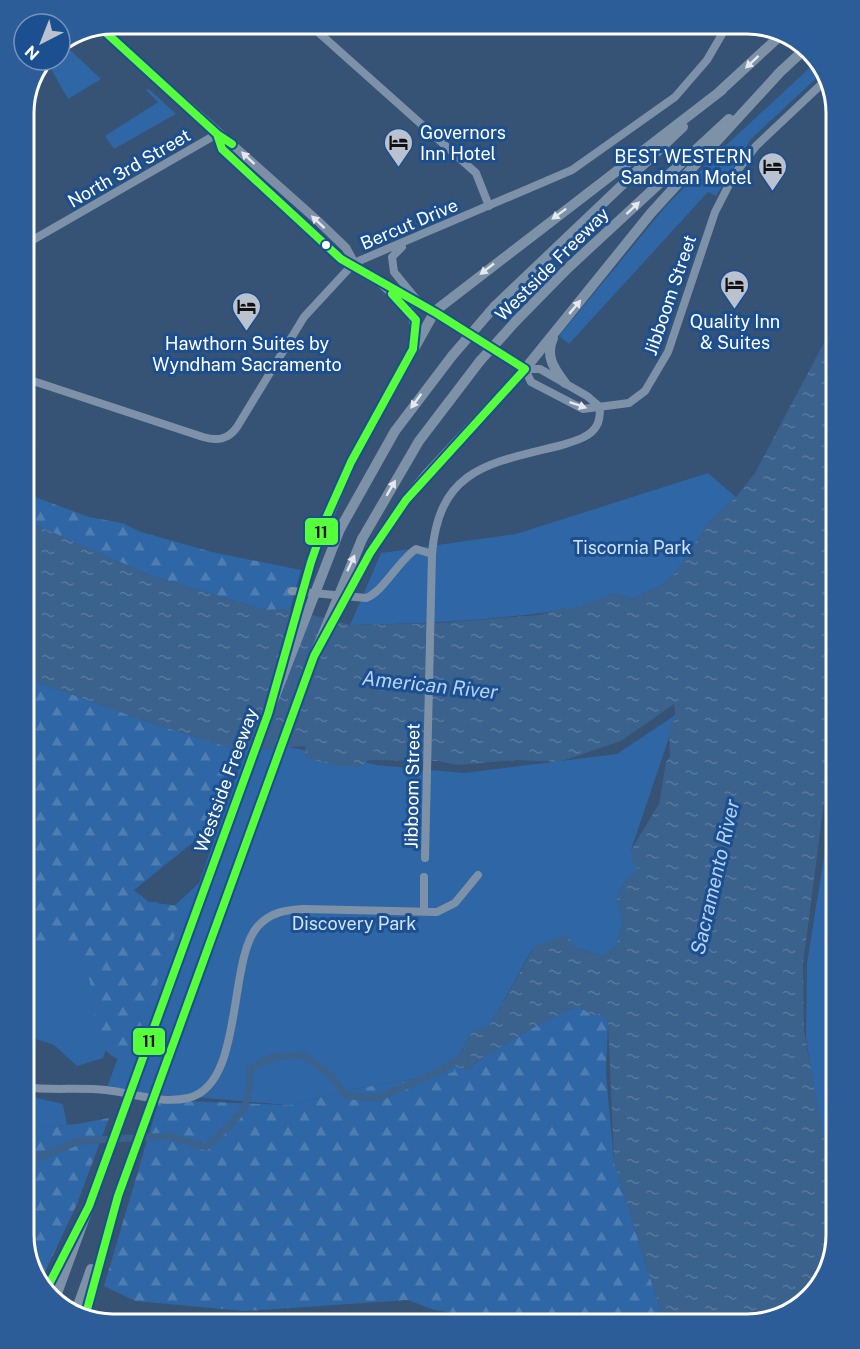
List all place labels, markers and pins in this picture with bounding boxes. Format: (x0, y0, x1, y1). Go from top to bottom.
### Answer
place label: Governors Inn Hotel (420, 122, 506, 164)
hotel icon: Governors Inn Hotel (383, 126, 415, 168)
place label: BEST WESTERN Sandman Motel (614, 146, 752, 188)
hotel icon: BEST WESTERN Sandman Motel (757, 150, 789, 192)
unlabelled marker (320, 239, 332, 251)
hotel icon: Quality Inn & Suites (719, 268, 751, 310)
hotel icon: Hawthorn Suites by Wyndham Sacramento (231, 290, 263, 332)
place label: Quality Inn & Suites (690, 311, 780, 353)
place label: Hawthorn Suites by Wyndham Sacramento (152, 333, 342, 375)

